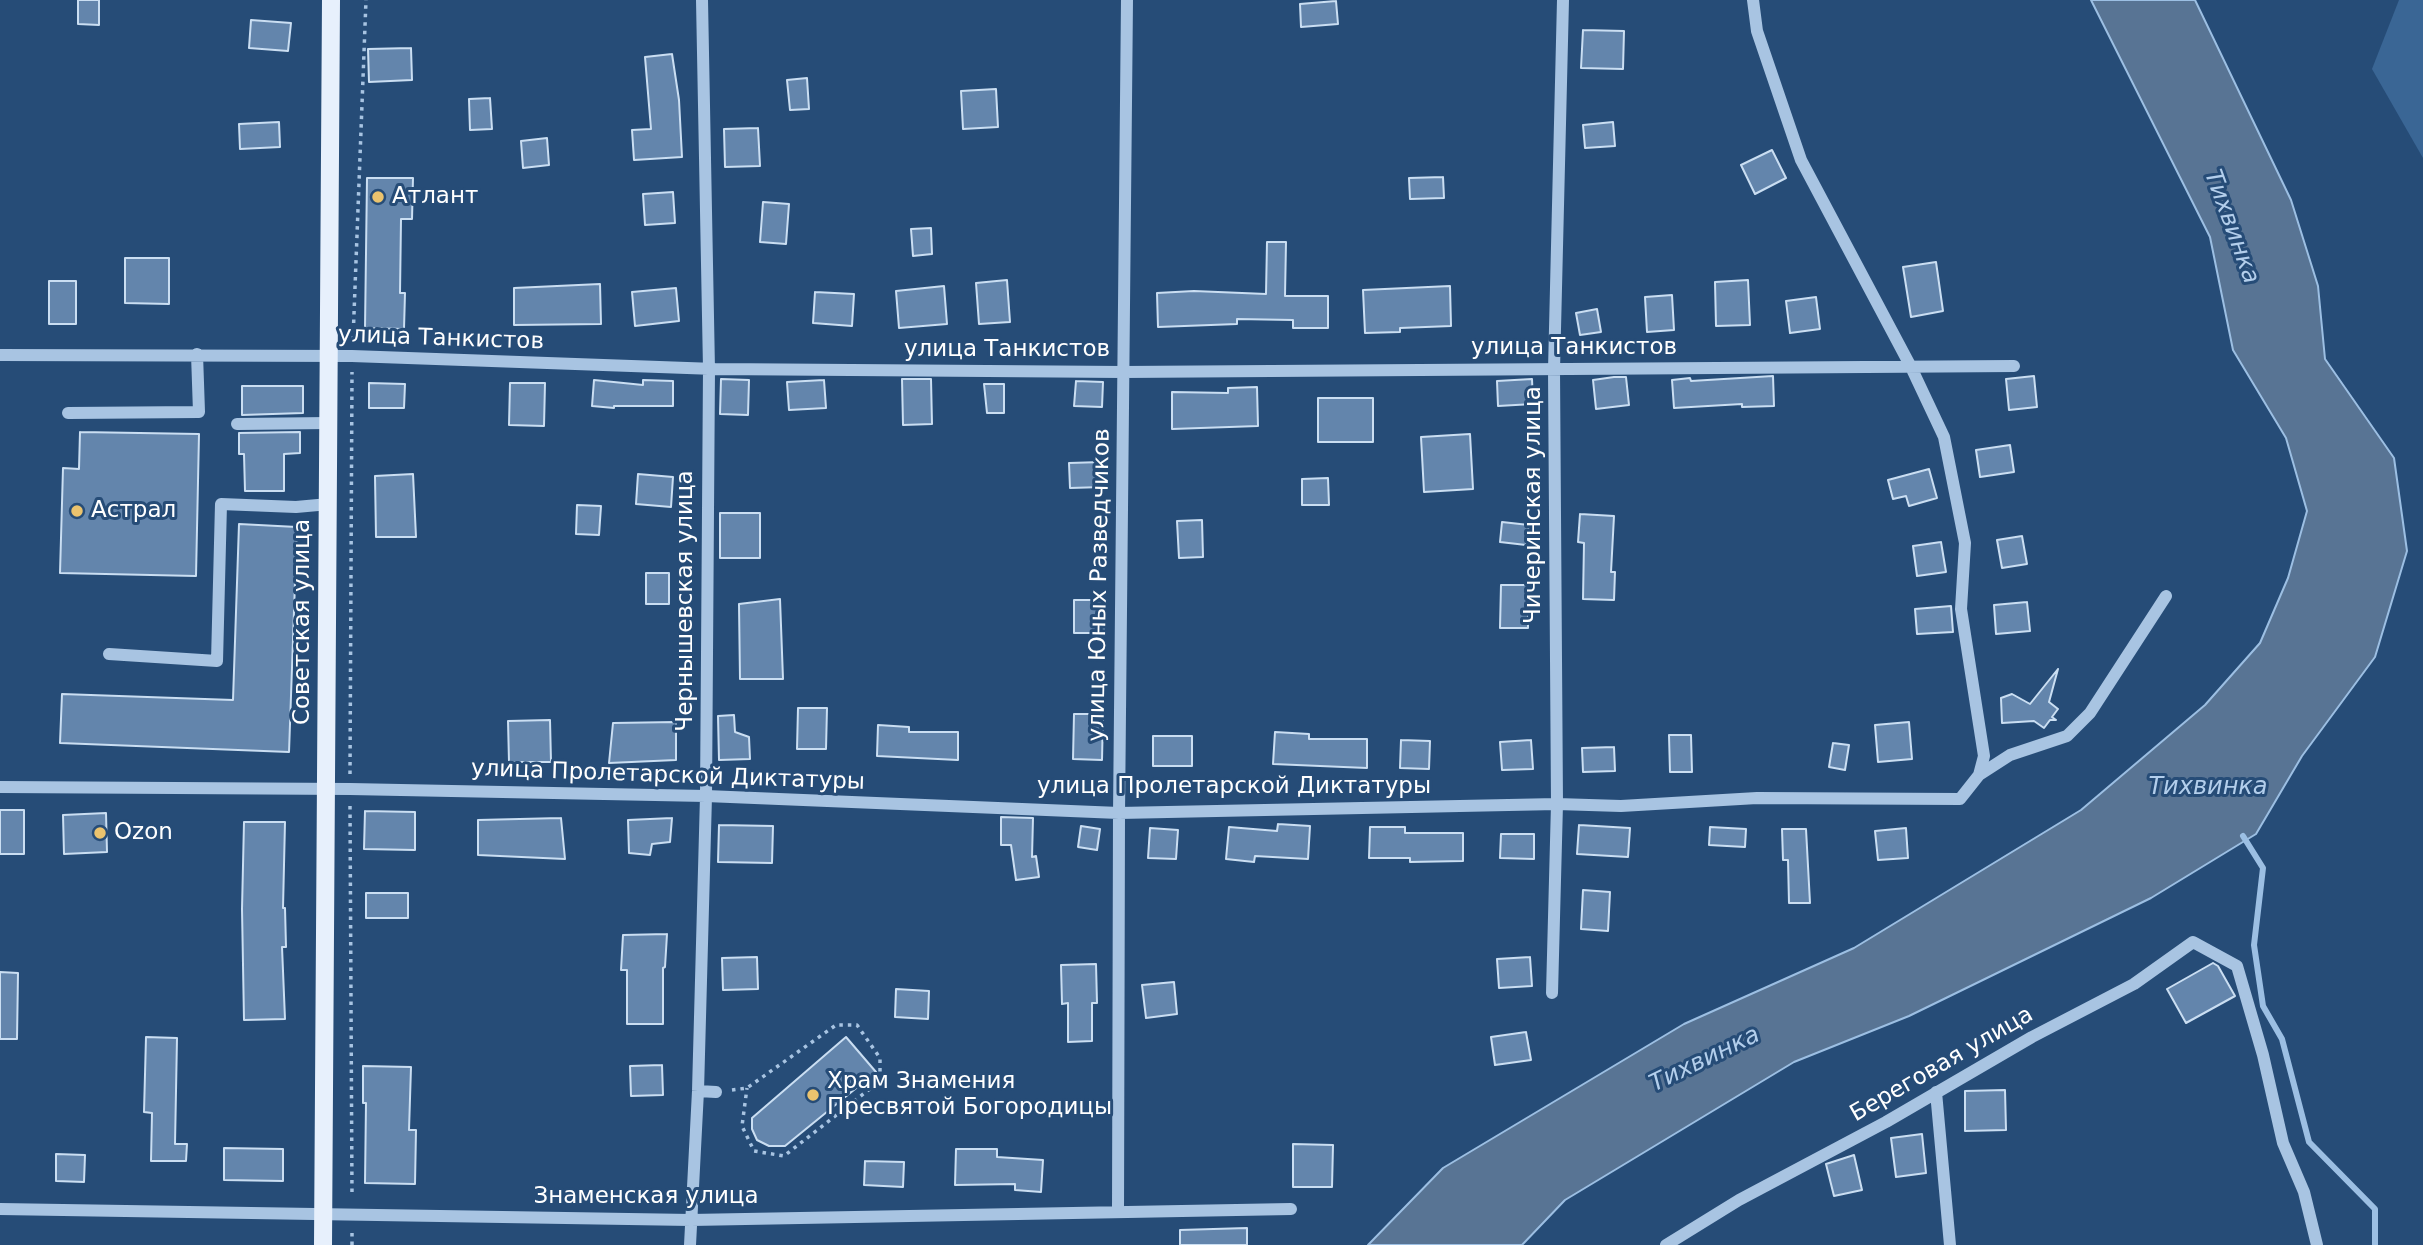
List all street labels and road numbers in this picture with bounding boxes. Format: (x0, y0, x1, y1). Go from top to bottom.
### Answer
street label: улица Танкистов (338, 322, 544, 356)
street label: улица Танкистов (1471, 334, 1677, 362)
street label: улица Танкистов (904, 336, 1110, 364)
street label: Чичеринская улица (1520, 386, 1548, 624)
street label: улица Юных Разведчиков (1083, 428, 1117, 742)
street label: Чернышевская улица (672, 470, 700, 732)
street label: Советская улица (289, 519, 317, 725)
street label: улица Пролетарской Диктатуры (471, 755, 865, 797)
street label: улица Пролетарской Диктатуры (1037, 773, 1431, 801)
street label: Береговая улица (1846, 1001, 2038, 1129)
street label: Знаменская улица (533, 1183, 759, 1211)

